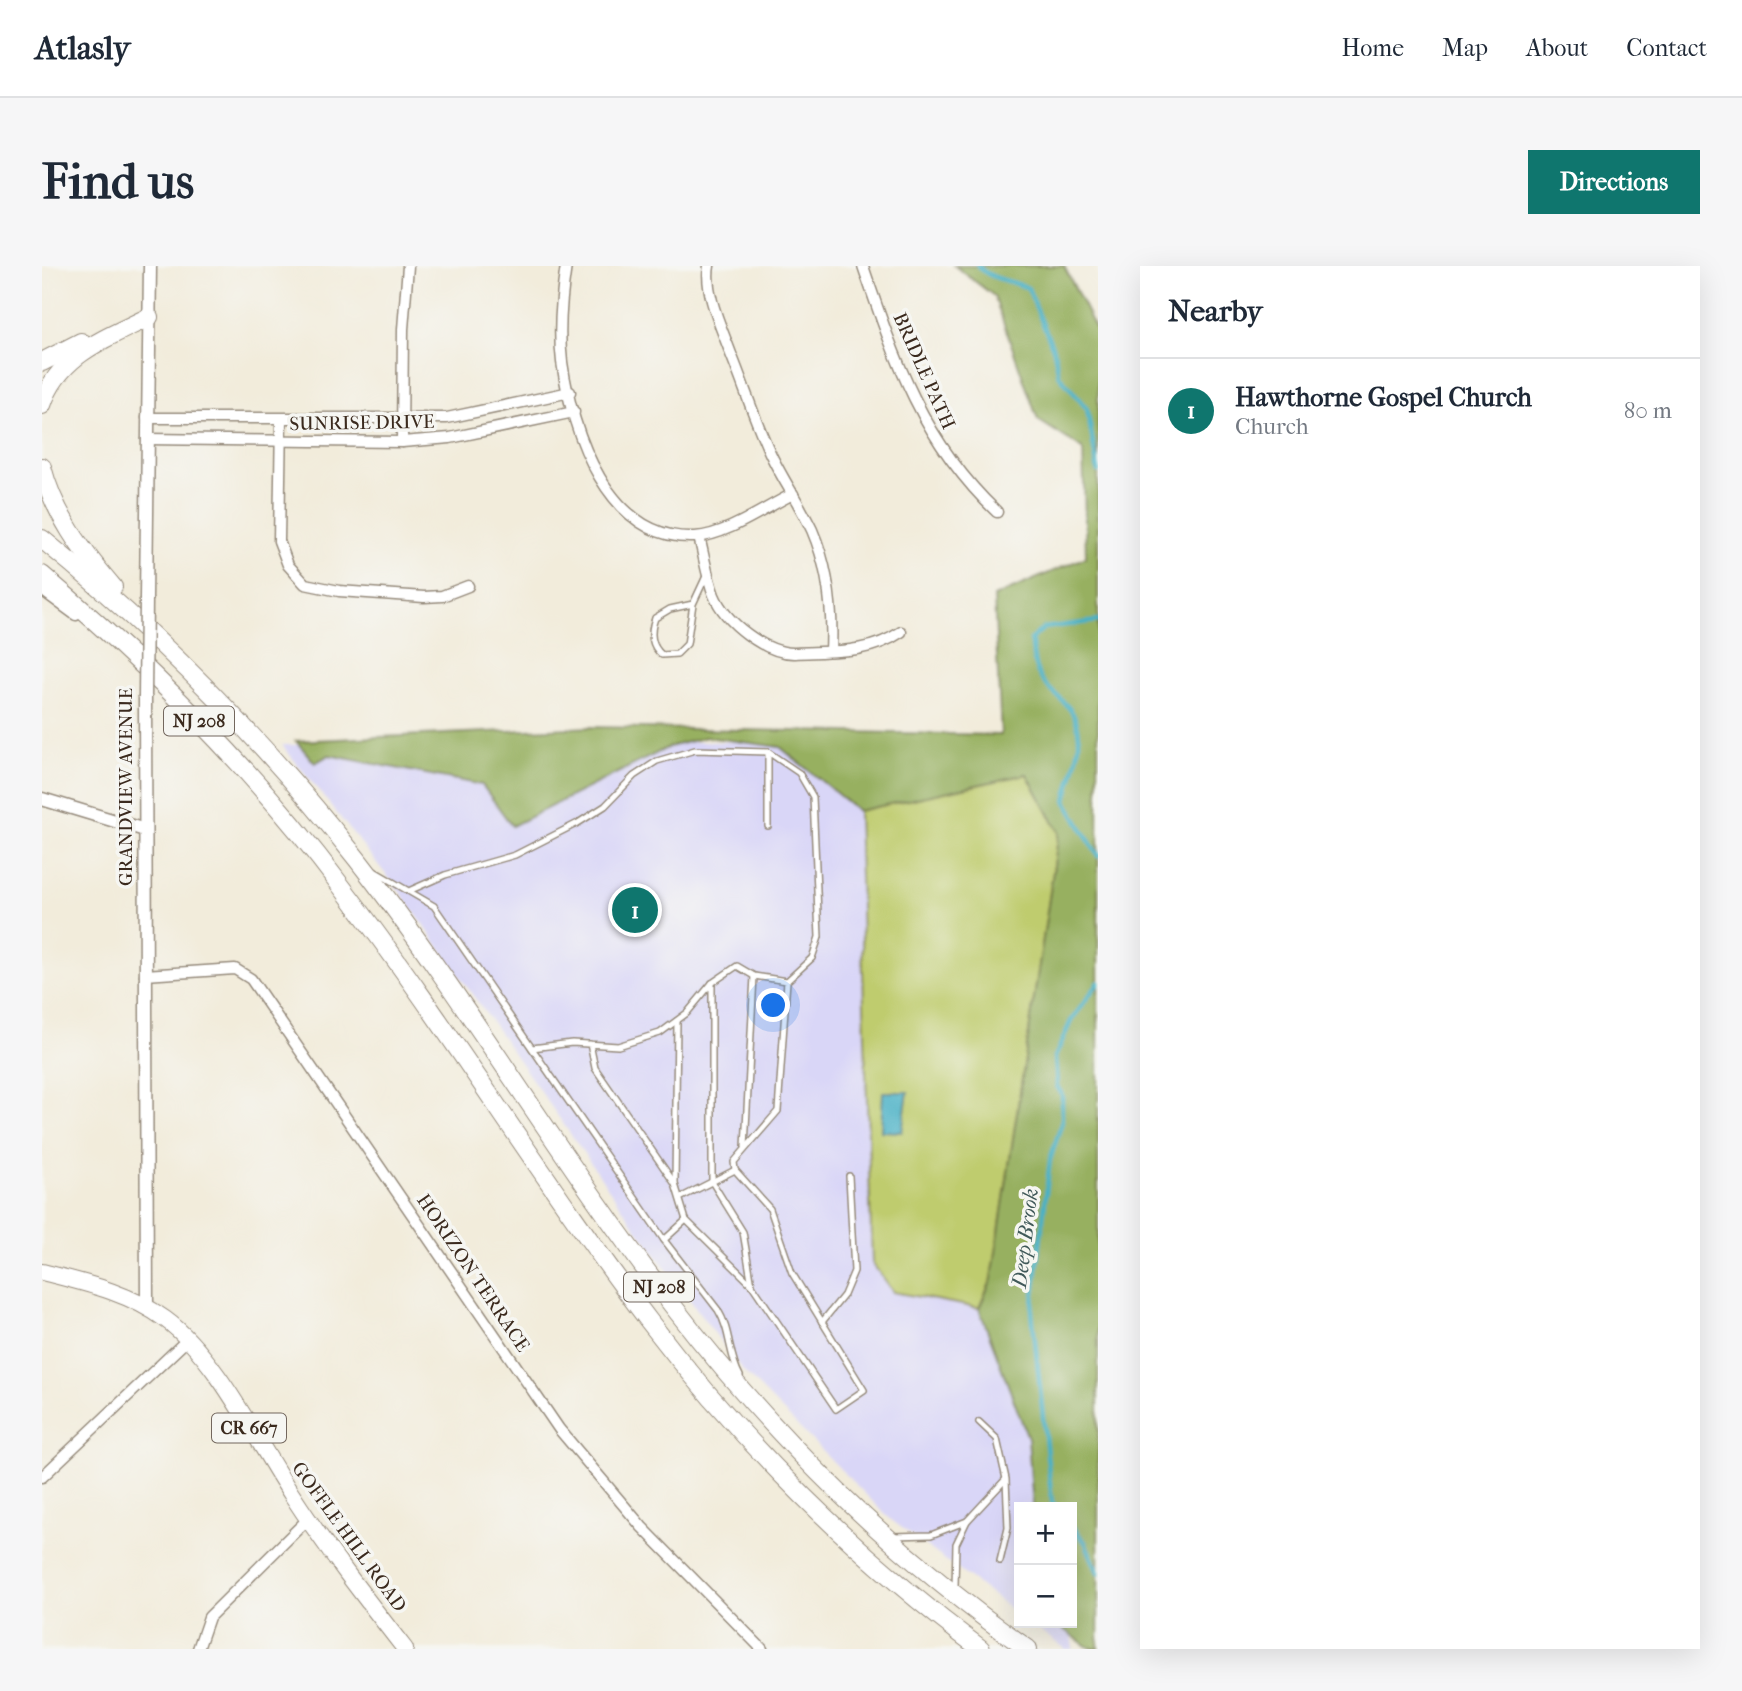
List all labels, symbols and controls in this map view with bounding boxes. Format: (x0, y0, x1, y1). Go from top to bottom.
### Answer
text: Atlasly (35, 29, 130, 68)
text: Home (1342, 34, 1404, 62)
text: Map (1442, 34, 1488, 62)
text: About (1526, 34, 1588, 62)
text: Contact (1626, 34, 1707, 62)
button: Directions (1528, 150, 1700, 214)
text: Find us (42, 153, 194, 211)
text: Nearby (1168, 294, 1263, 329)
street label: BRIDLE PATH (888, 309, 960, 433)
text: Hawthorne Gospel Church (1235, 382, 1532, 413)
text: 1 (1187, 397, 1195, 424)
text: 80 m (1624, 397, 1672, 424)
street label: SUNRISE DRIVE (289, 411, 435, 435)
text: Church (1235, 413, 1309, 440)
street label: GRANDVIEW AVENUE (115, 688, 137, 886)
road number: NJ 208 (164, 706, 234, 736)
pin: 1 (612, 884, 658, 936)
your location (756, 988, 790, 1022)
water label: Deep Brook (1007, 1187, 1043, 1291)
street label: HORIZON TERRACE (412, 1190, 534, 1356)
road number: NJ 208 (624, 1272, 694, 1302)
road number: CR 667 (212, 1414, 286, 1442)
street label: GOFFLE HILL ROAD (287, 1458, 411, 1616)
map controls (1014, 1502, 1077, 1628)
button: + (1014, 1502, 1077, 1565)
button: − (1014, 1565, 1077, 1628)

